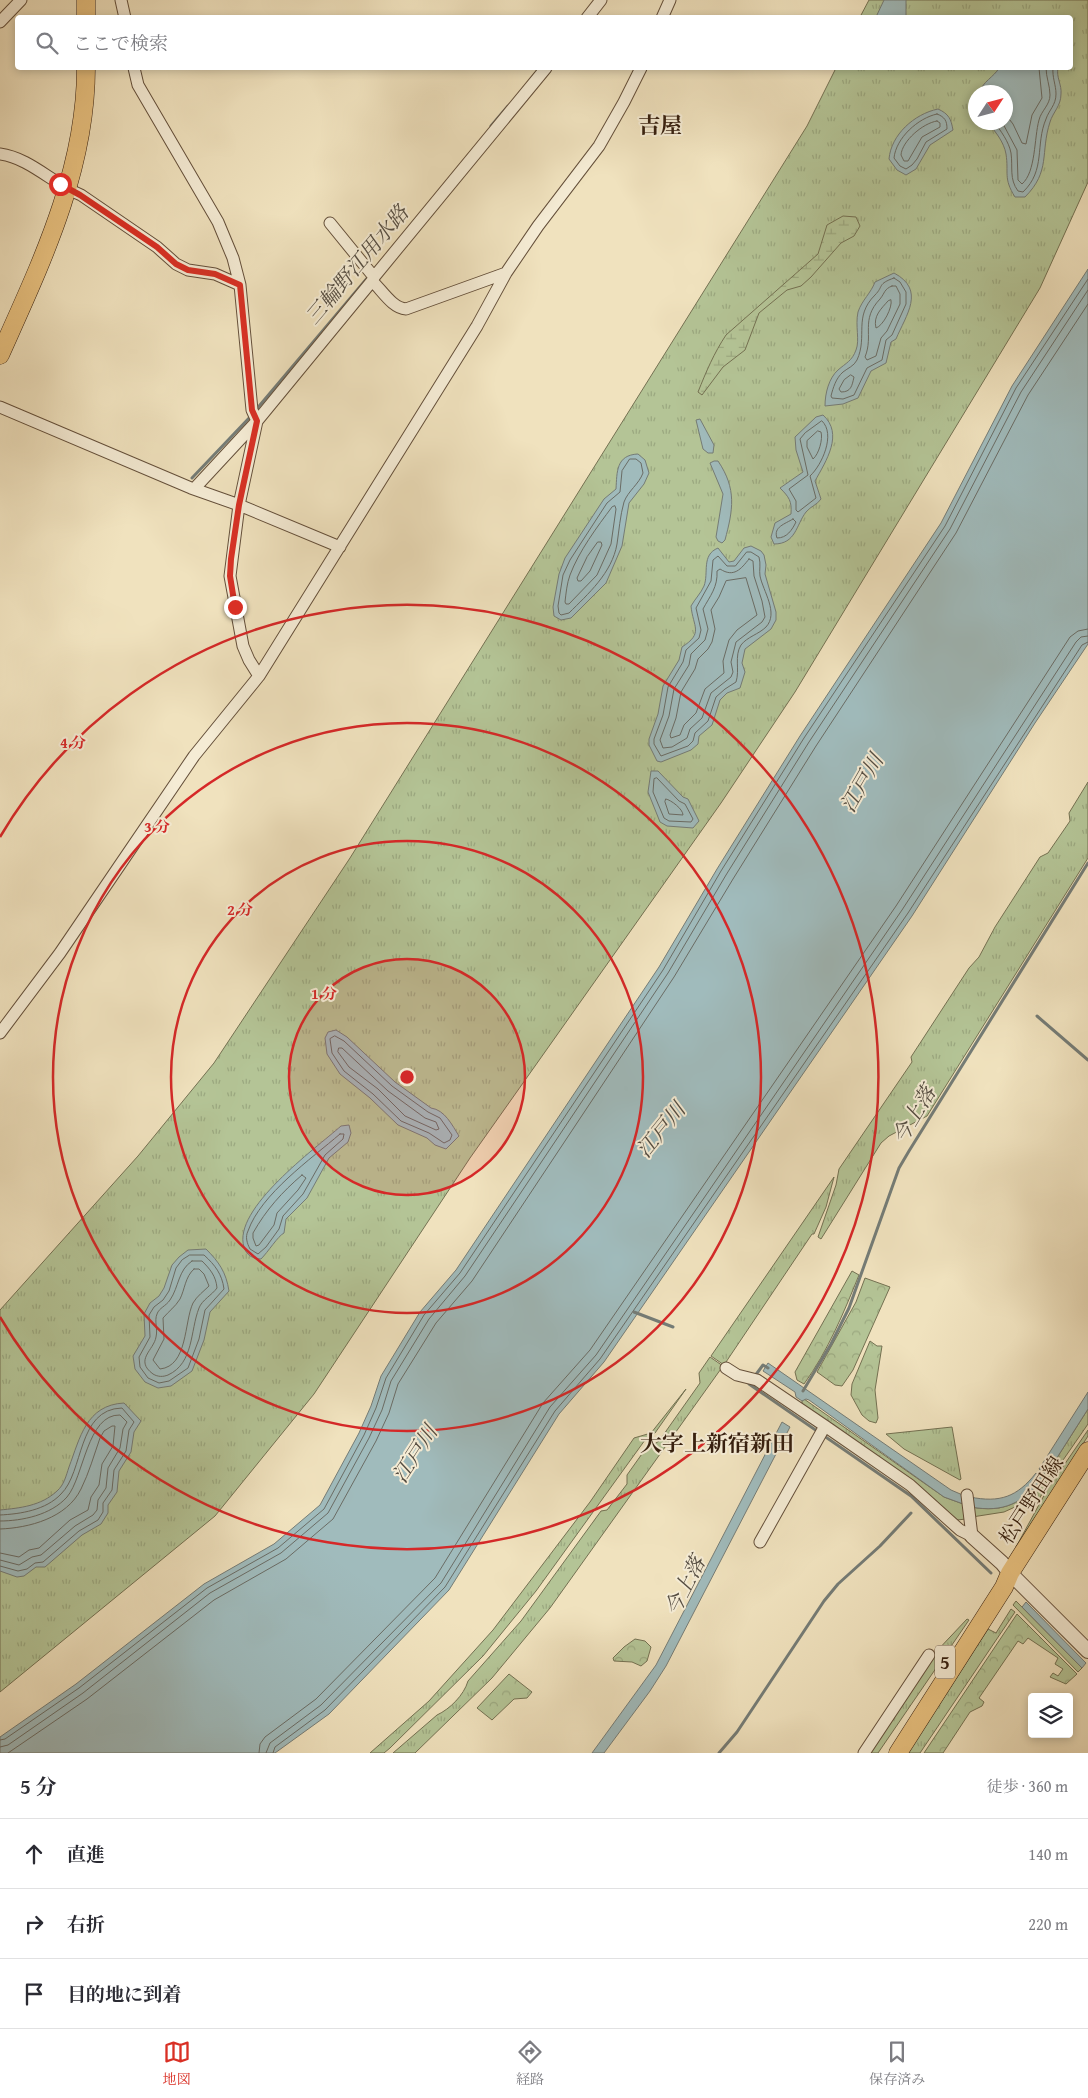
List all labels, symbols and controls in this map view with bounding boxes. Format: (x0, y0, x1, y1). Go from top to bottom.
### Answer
search box (15, 15, 1073, 70)
icon: search (33, 29, 61, 57)
text: ここで検索 (73, 29, 168, 57)
north arrow (968, 85, 1013, 130)
district label: 吉屋 (638, 109, 682, 141)
route start (49, 173, 72, 196)
water label: 三輪野江用水路 (297, 197, 417, 331)
route end (224, 596, 247, 619)
text: 4 分 (60, 732, 86, 753)
water label: 江戸川 (832, 746, 892, 818)
text: 3 分 (144, 816, 170, 837)
text: 2 分 (227, 899, 253, 920)
text: 1 分 (311, 983, 337, 1004)
centre of rings (398, 1068, 416, 1086)
water label: 今上落 (884, 1077, 945, 1150)
water label: 江戸川 (629, 1094, 694, 1164)
water label: 江戸川 (384, 1417, 446, 1489)
district label: 大字上新宿新田 (640, 1427, 794, 1459)
street label: 松戸野田線 (991, 1450, 1070, 1550)
water label: 今上落 (656, 1548, 714, 1621)
road number: 5 (935, 1645, 955, 1678)
map controls (1028, 1693, 1073, 1738)
button: layers (1028, 1693, 1073, 1738)
text: 5 分 (20, 1771, 57, 1802)
text: 徒歩 · 360 m (987, 1774, 1068, 1798)
icon: ahead (20, 1840, 48, 1868)
text: 直進 (67, 1840, 105, 1868)
text: 140 m (1028, 1842, 1068, 1866)
icon: right (20, 1910, 48, 1938)
text: 右折 (67, 1910, 105, 1938)
text: 220 m (1028, 1912, 1068, 1936)
icon: arrive (20, 1980, 48, 2008)
text: 目的地に到着 (67, 1980, 181, 2008)
tab: 地図 (163, 2038, 191, 2089)
tab: 経路 (516, 2038, 544, 2089)
tab: 保存済み (869, 2038, 925, 2089)

